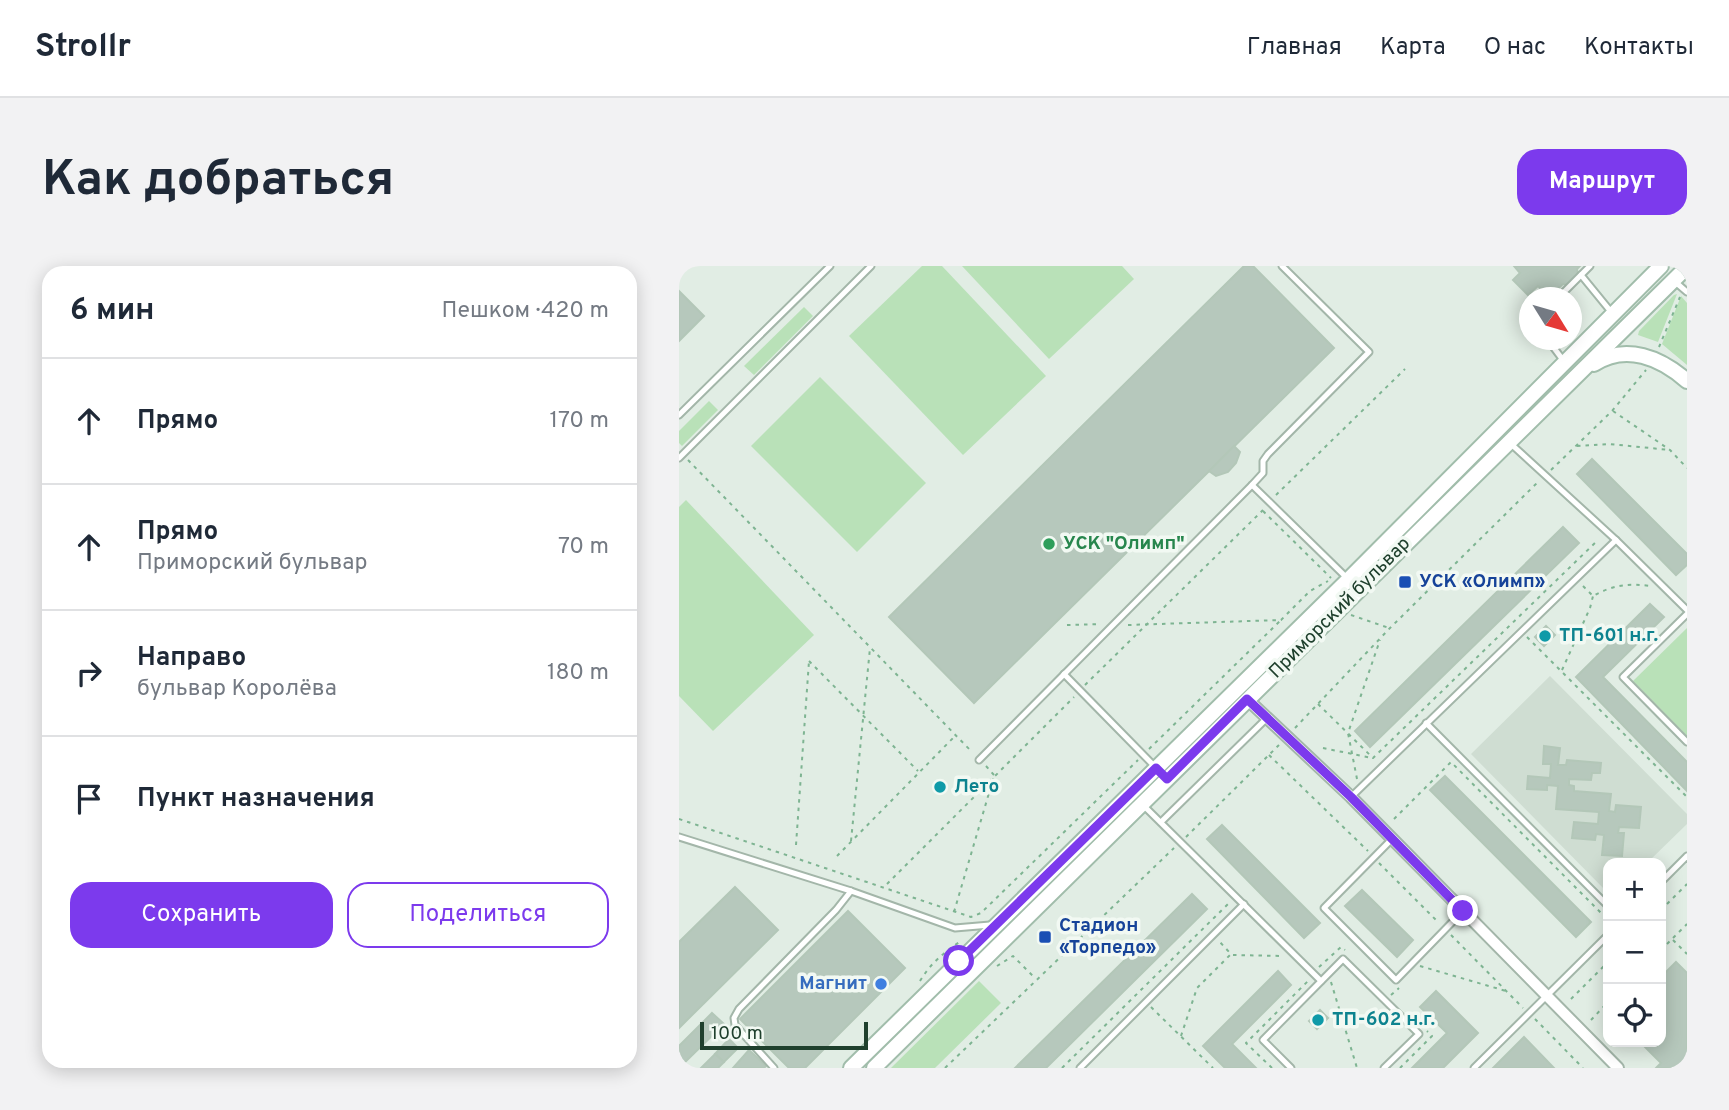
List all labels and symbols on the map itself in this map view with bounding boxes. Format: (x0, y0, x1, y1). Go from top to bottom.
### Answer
north arrow (1519, 287, 1582, 350)
place label: УСК "Олимп" (1063, 532, 1185, 556)
street label: Приморский бульвар (1264, 532, 1416, 684)
marker: УСК "Олимп" (1041, 536, 1057, 552)
place label: УСК «Олимп» (1419, 570, 1546, 594)
marker: УСК «Олимп» (1397, 574, 1413, 590)
place label: ТП-601 н.г. (1559, 624, 1658, 648)
marker: ТП-601 н.г. (1537, 628, 1553, 644)
place label: Лето (954, 775, 999, 799)
marker: Лето (932, 779, 948, 795)
route end (1447, 895, 1478, 926)
place label: Стадион «Торпедо» (1059, 914, 1157, 960)
marker: Стадион «Торпедо» (1037, 929, 1053, 945)
route start (943, 945, 974, 976)
place label: Магнит (799, 972, 867, 996)
marker: Магнит (873, 976, 889, 992)
place label: ТП-602 н.г. (1332, 1008, 1435, 1032)
marker: ТП-602 н.г. (1310, 1012, 1326, 1028)
scale bar (700, 1019, 868, 1051)

